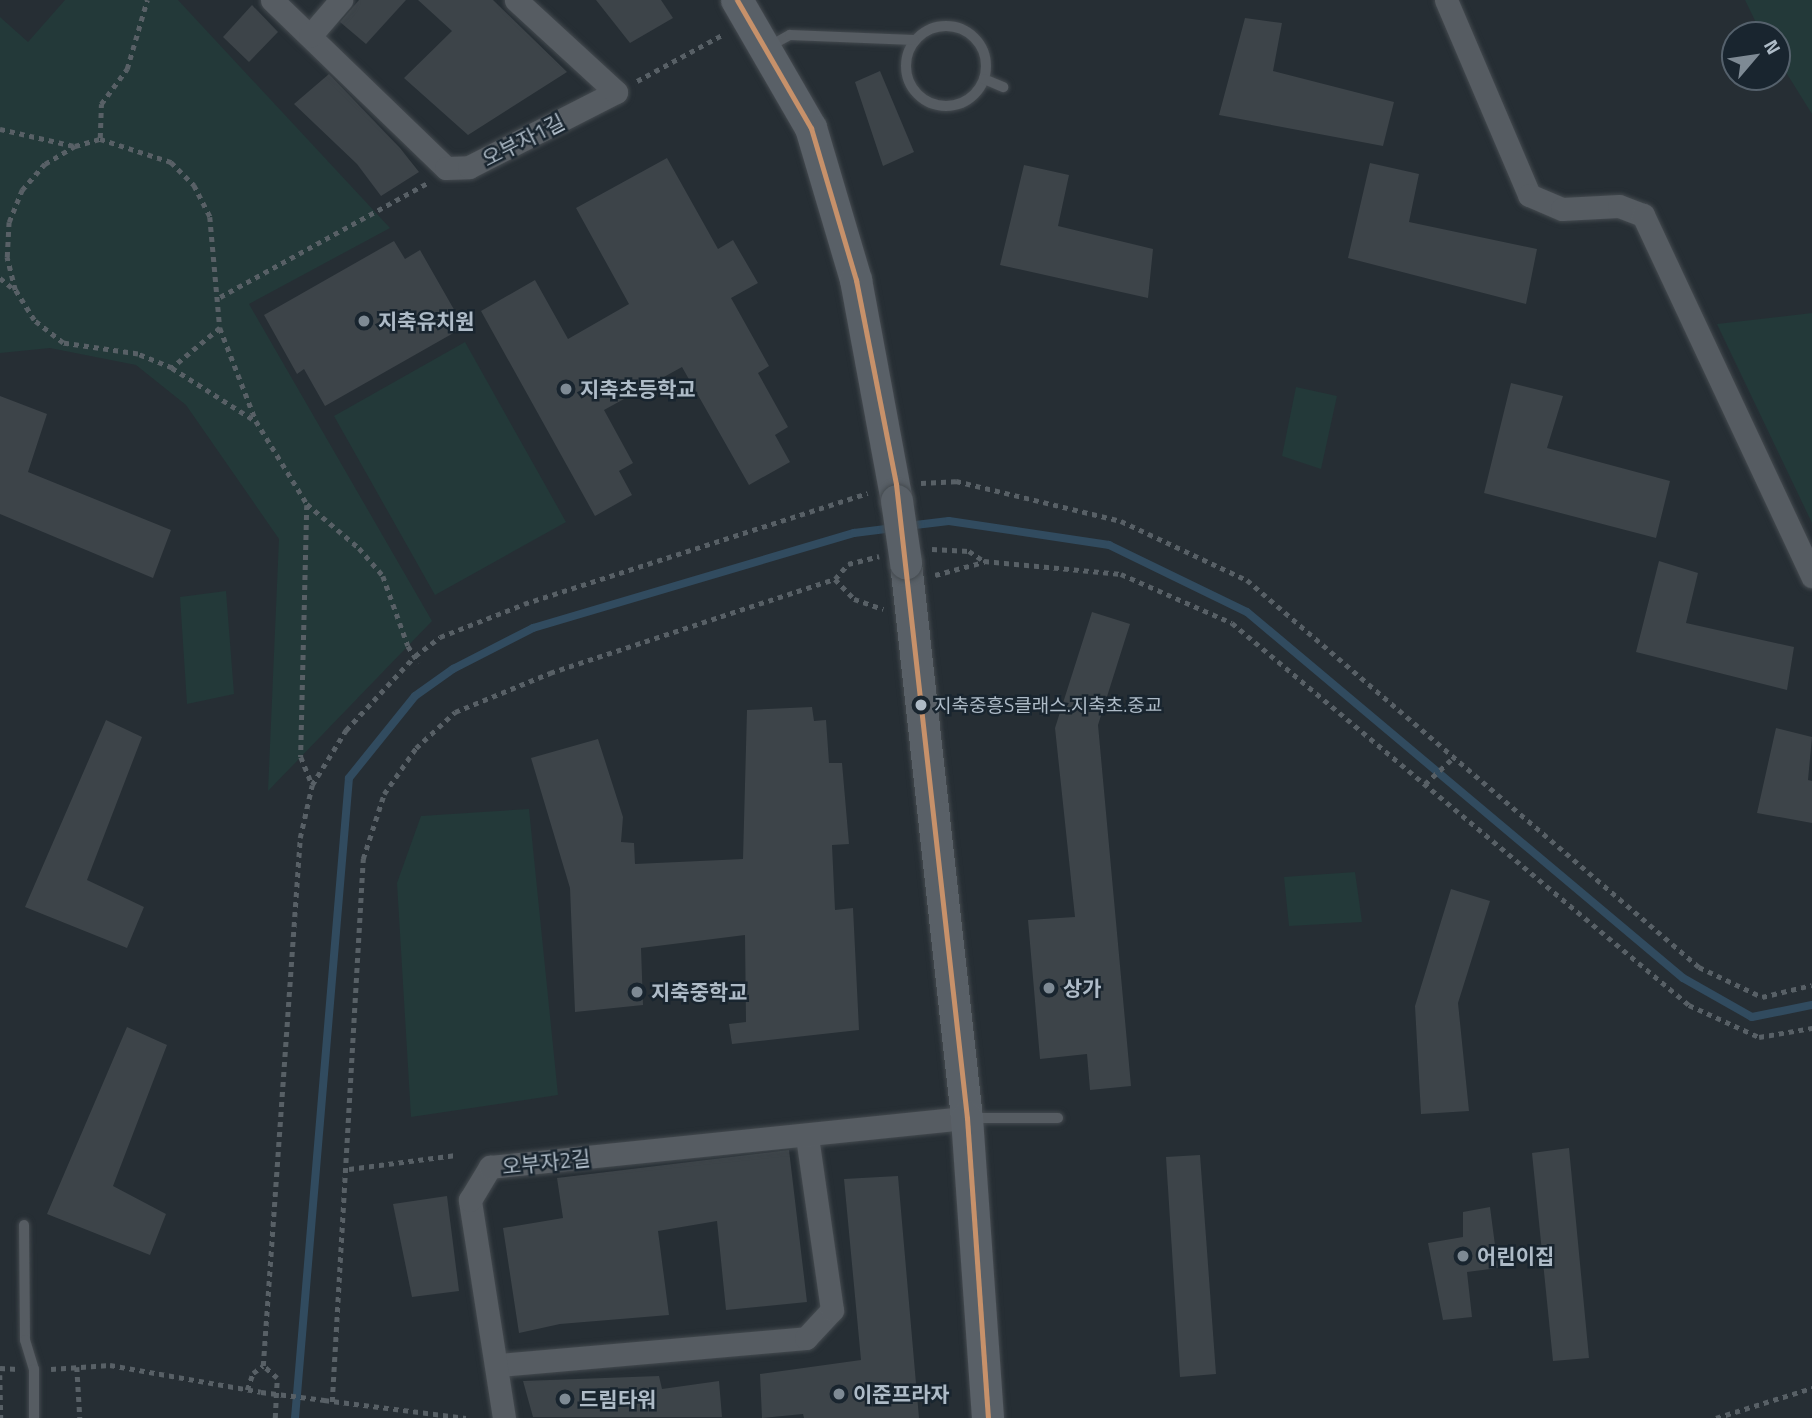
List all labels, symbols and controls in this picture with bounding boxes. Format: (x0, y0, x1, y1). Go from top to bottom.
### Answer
north arrow (1721, 21, 1791, 91)
text: N (1757, 34, 1789, 59)
street label: 오부자1길 (478, 109, 568, 171)
place label: 지축유치원 (378, 308, 475, 334)
marker: 지축유치원 (356, 313, 372, 329)
place label: 지축초등학교 (580, 376, 696, 402)
marker: 지축초등학교 (558, 381, 574, 397)
place label: 지축중흥S클래스.지축초.중교 (934, 694, 1162, 716)
marker: 지축중흥S클래스.지축초.중교 (914, 698, 928, 712)
place label: 상가 (1063, 975, 1102, 1001)
place label: 지축중학교 (651, 979, 748, 1005)
marker: 상가 (1041, 980, 1057, 996)
marker: 지축중학교 (629, 984, 645, 1000)
street label: 오부자2길 (500, 1145, 592, 1179)
place label: 어린이집 (1477, 1243, 1554, 1269)
marker: 어린이집 (1455, 1248, 1471, 1264)
place label: 이준프라자 (853, 1381, 950, 1407)
place label: 드림타워 (579, 1386, 656, 1412)
marker: 이준프라자 (831, 1386, 847, 1402)
marker: 드림타워 (557, 1391, 573, 1407)

